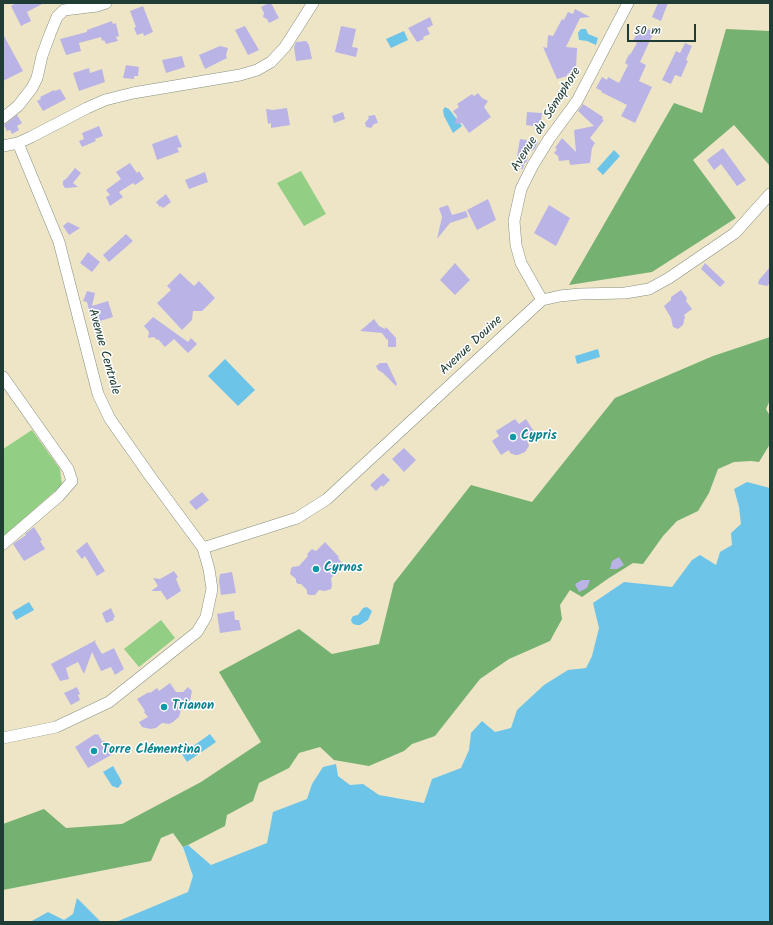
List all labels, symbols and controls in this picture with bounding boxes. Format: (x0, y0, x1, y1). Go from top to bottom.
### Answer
scale bar (629, 16, 698, 42)
text: 50 m (634, 21, 661, 40)
street label: Avenue du Sémaphore (509, 65, 585, 175)
street label: Avenue Centrale (83, 307, 123, 397)
street label: Avenue Douine (437, 313, 507, 379)
place label: Cypris (521, 429, 557, 445)
marker: Cypris (508, 432, 518, 442)
place label: Cyrnos (324, 561, 363, 577)
marker: Cyrnos (311, 564, 321, 574)
place label: Trianon (172, 699, 214, 715)
marker: Trianon (159, 702, 169, 712)
place label: Torre Clémentina (102, 743, 200, 759)
marker: Torre Clémentina (89, 746, 99, 756)

